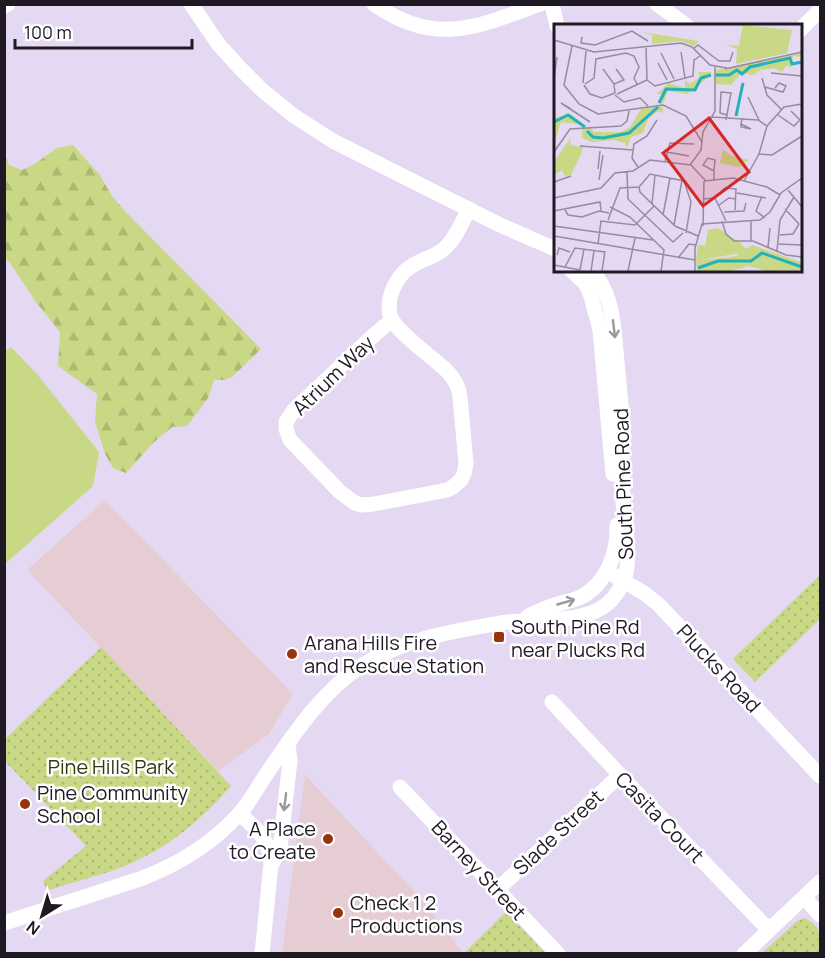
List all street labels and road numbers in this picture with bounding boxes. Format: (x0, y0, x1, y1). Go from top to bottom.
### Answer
street label: Atrium Way (286, 329, 380, 421)
street label: South Pine Road (607, 408, 639, 560)
street label: Plucks Road (671, 618, 767, 718)
street label: Casita Court (610, 766, 710, 868)
street label: Slade Street (507, 783, 609, 881)
street label: Barney Street (426, 814, 532, 926)

